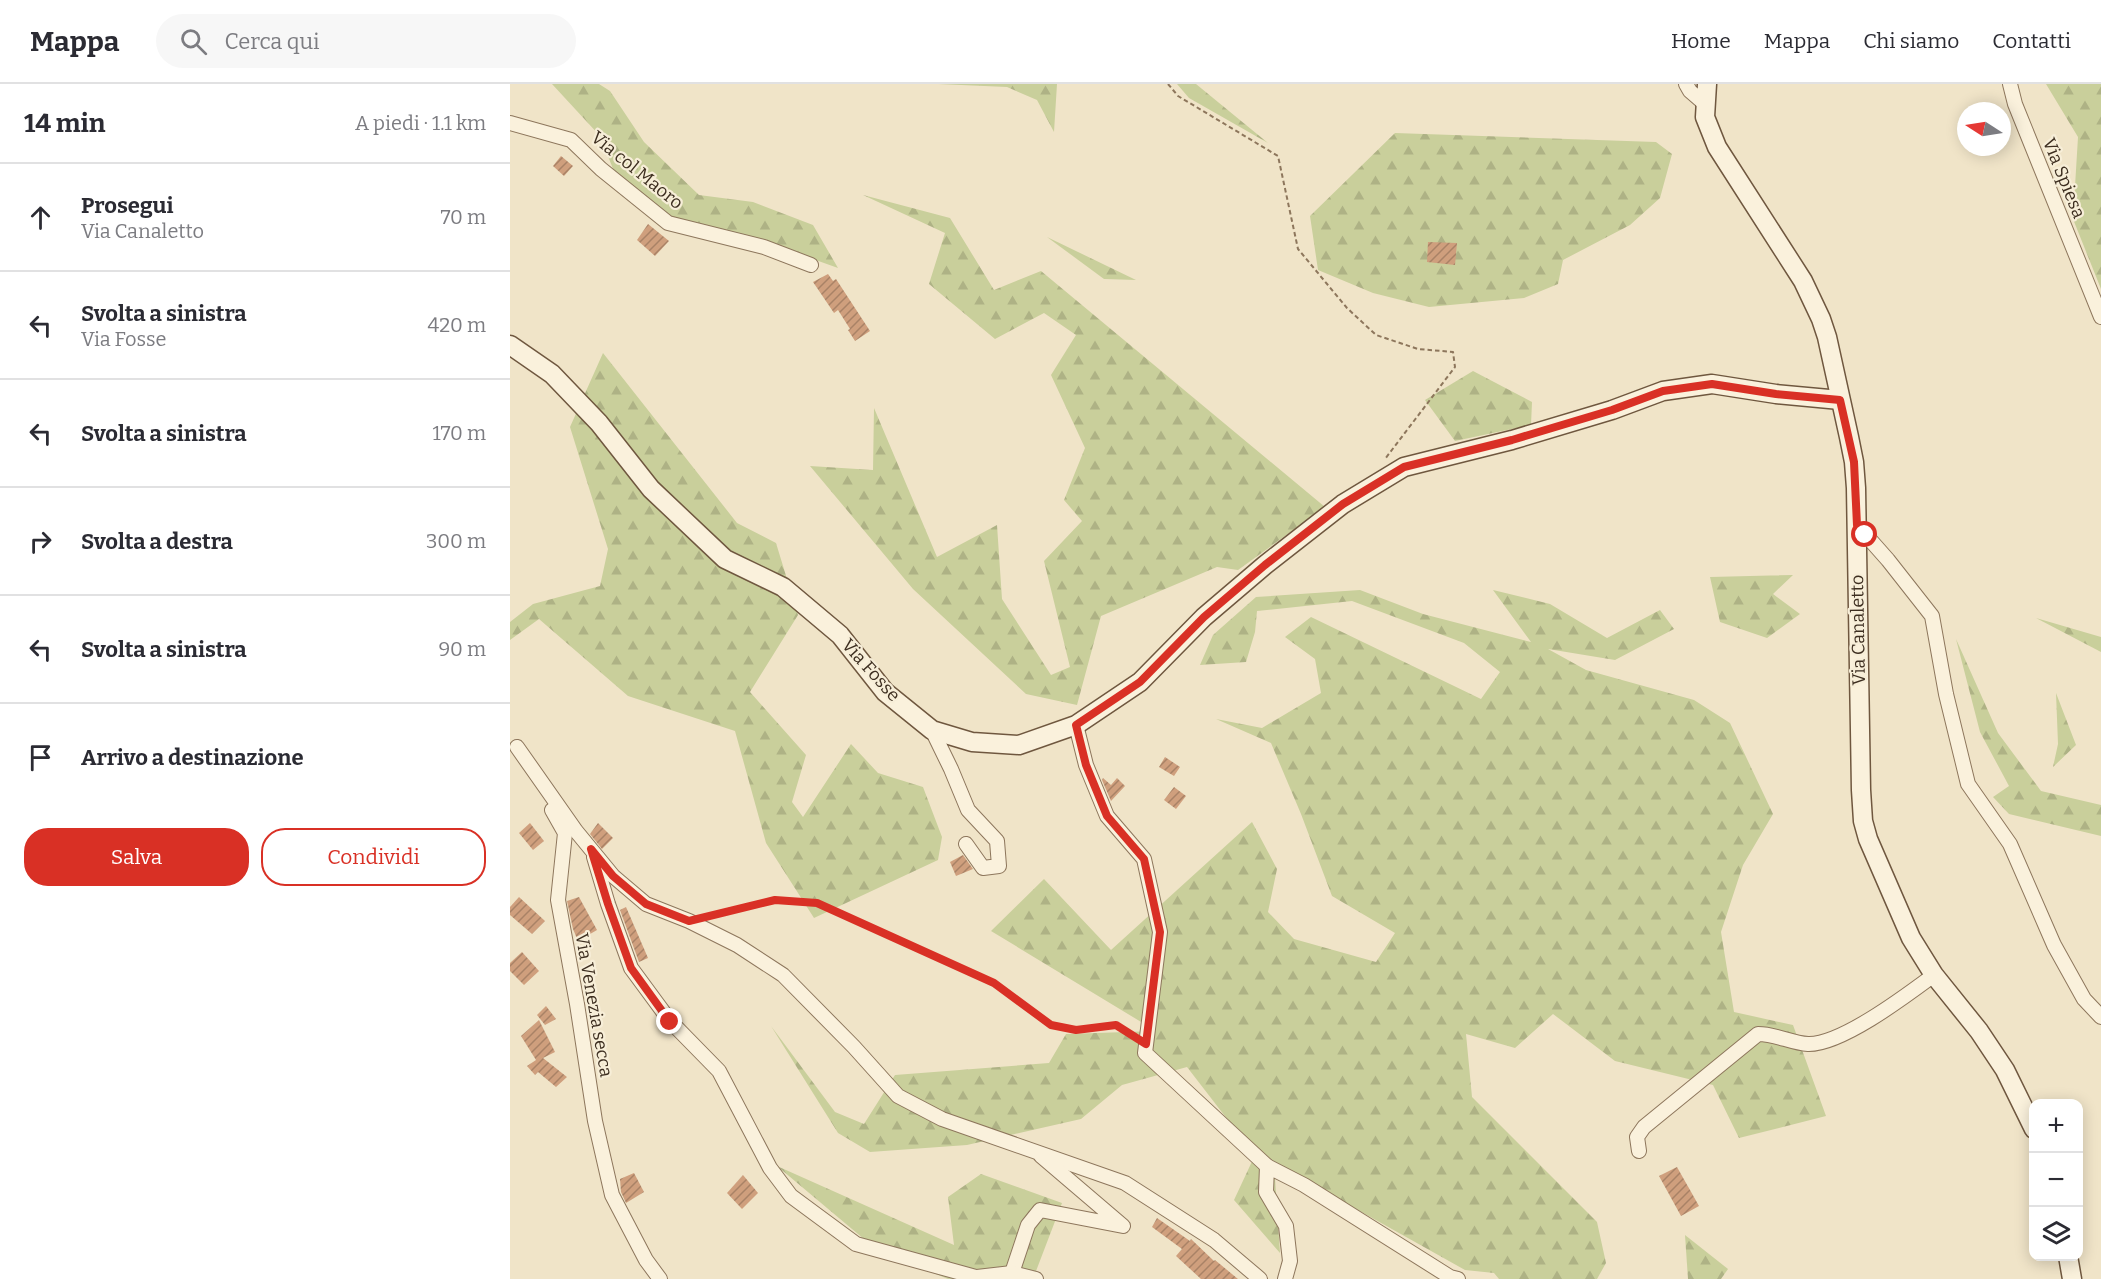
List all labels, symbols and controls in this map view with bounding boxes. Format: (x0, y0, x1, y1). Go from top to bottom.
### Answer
search box (156, 14, 576, 68)
text: Mappa (30, 25, 120, 58)
icon: search (177, 25, 210, 58)
text: Cerca qui (225, 28, 320, 55)
text: Home (1671, 28, 1731, 54)
text: Mappa (1764, 28, 1830, 54)
text: Chi siamo (1863, 28, 1959, 54)
text: Contatti (1992, 28, 2071, 54)
north arrow (1957, 102, 2011, 156)
text: 14 min (24, 108, 106, 139)
text: A piedi · 1.1 km (355, 111, 486, 135)
street label: Via col Maoro (587, 126, 687, 214)
street label: Via Spiesa (2038, 135, 2090, 222)
text: Prosegui (81, 192, 173, 219)
icon: ahead (24, 201, 57, 234)
text: 70 m (440, 205, 486, 229)
text: Via Canaletto (81, 219, 204, 243)
text: Svolta a sinistra (81, 300, 247, 327)
icon: left (24, 309, 57, 342)
text: 420 m (428, 313, 486, 337)
text: Via Fosse (81, 327, 166, 351)
icon: left (24, 417, 57, 450)
text: Svolta a sinistra (81, 420, 247, 447)
text: 170 m (433, 421, 486, 445)
route start (1851, 521, 1877, 547)
icon: right (24, 525, 57, 558)
text: Svolta a destra (81, 528, 233, 555)
text: 300 m (426, 529, 486, 553)
street label: Via Canaletto (1846, 574, 1870, 686)
icon: left (24, 633, 57, 666)
street label: Via Fosse (837, 634, 905, 706)
text: Svolta a sinistra (81, 636, 247, 663)
text: 90 m (438, 637, 486, 661)
icon: arrive (24, 741, 57, 774)
text: Arrivo a destinazione (81, 744, 304, 771)
button: Salva (24, 828, 249, 886)
button: Condividi (261, 828, 486, 886)
street label: Via Venezia secca (571, 931, 618, 1079)
route end (656, 1008, 682, 1034)
map controls (2029, 1099, 2083, 1261)
button: + (2029, 1099, 2083, 1153)
button: − (2029, 1153, 2083, 1207)
button: layers (2029, 1207, 2083, 1261)

